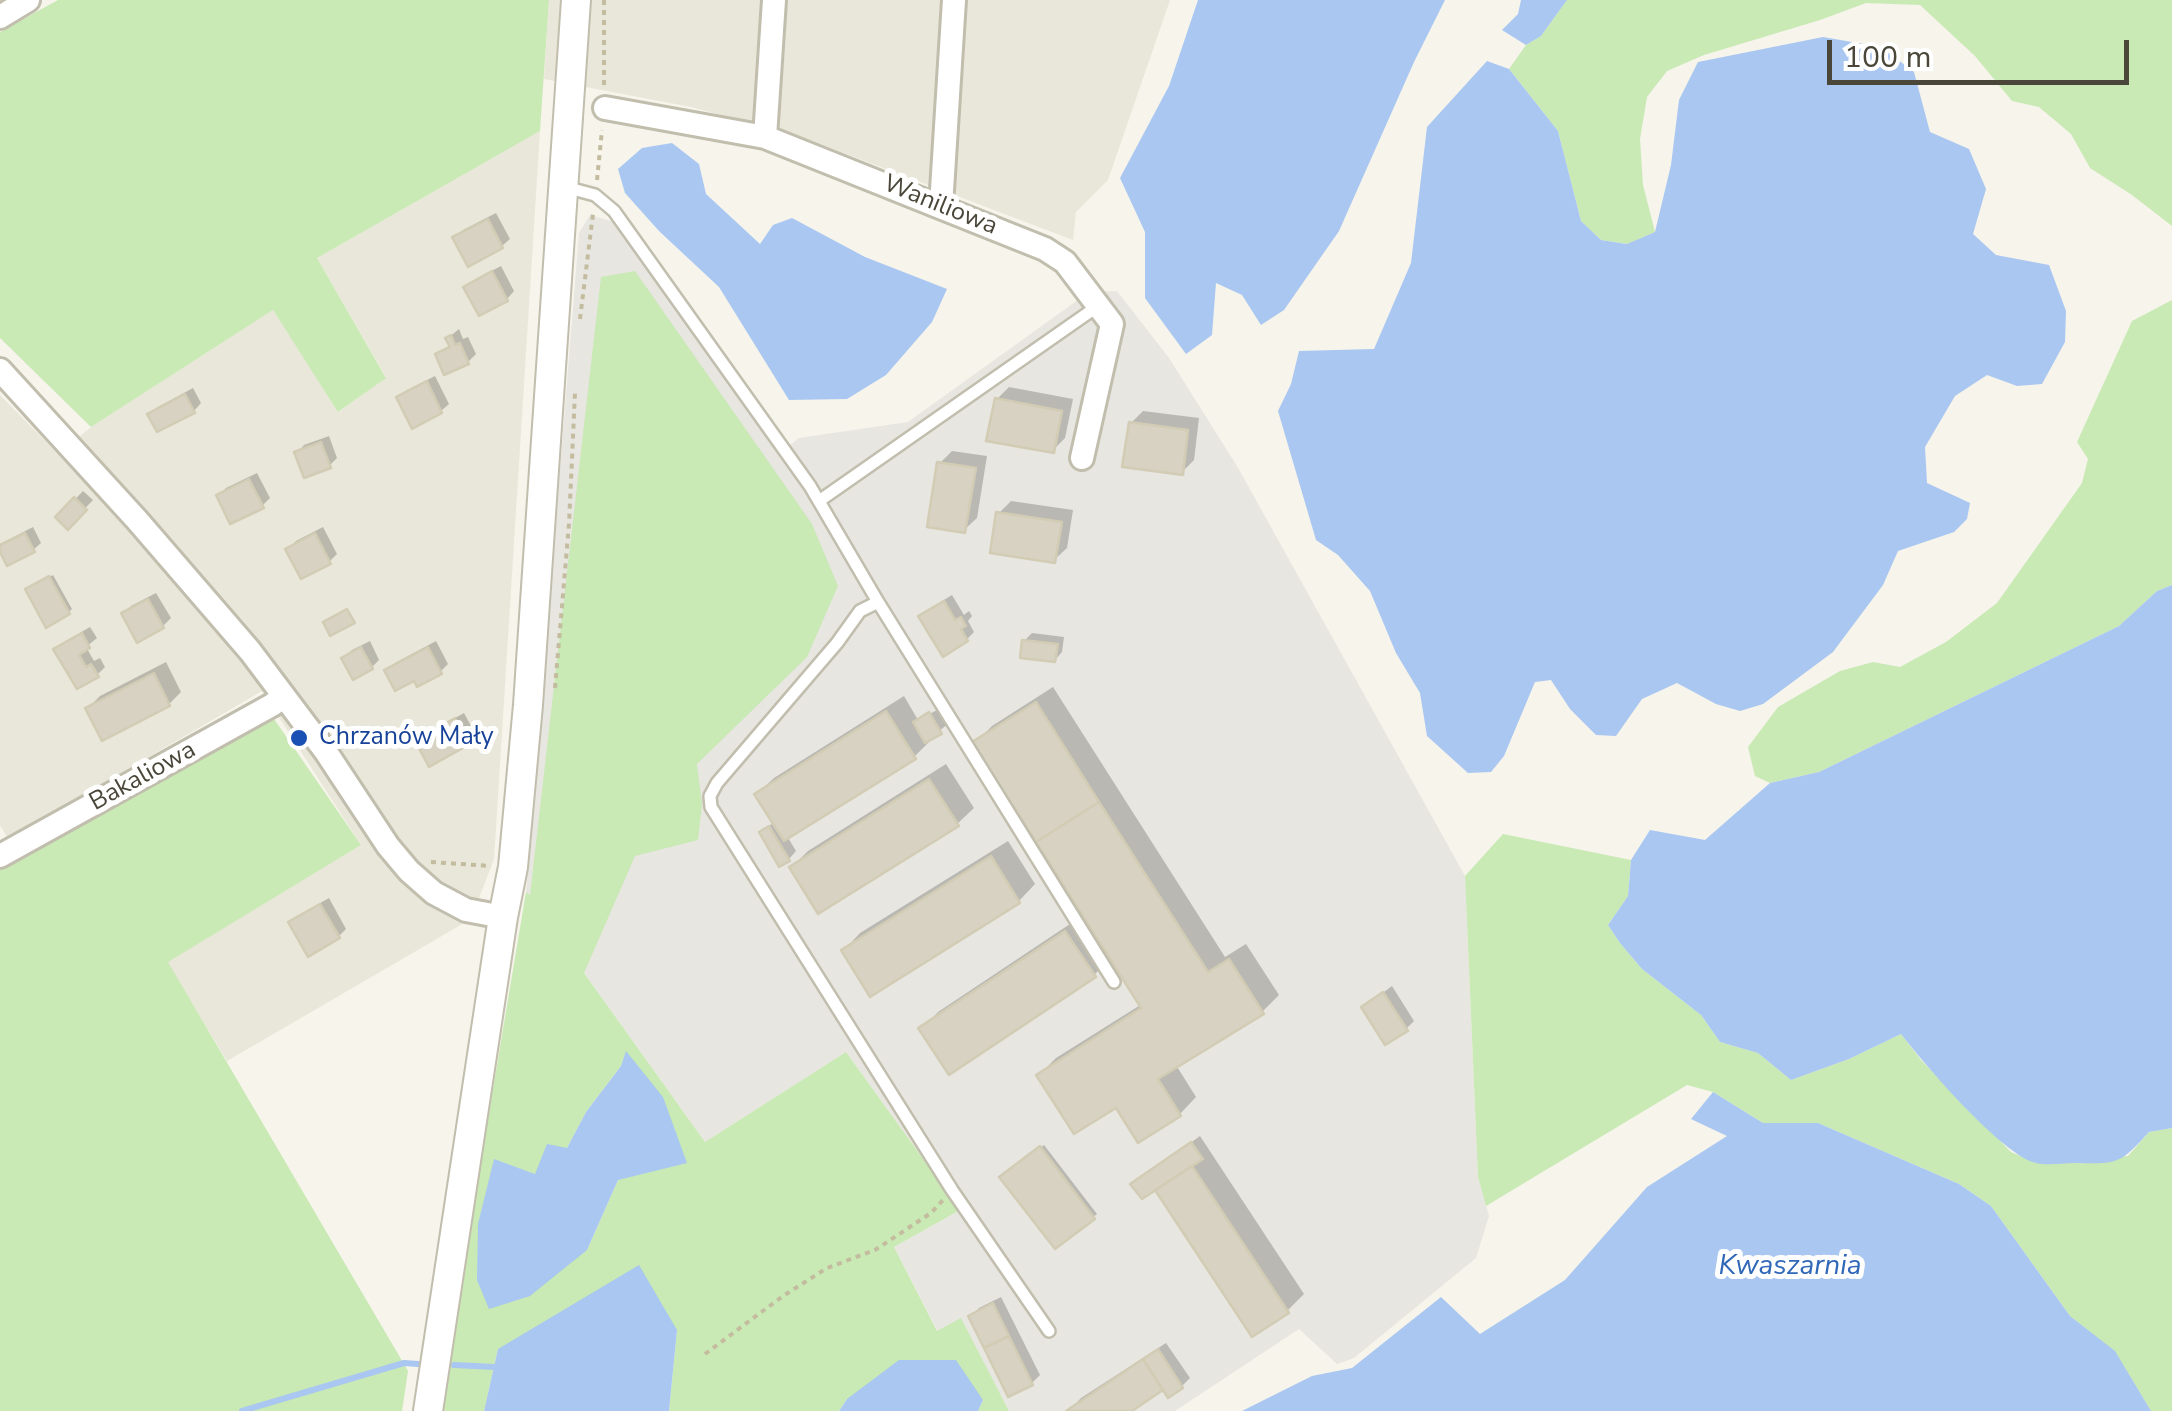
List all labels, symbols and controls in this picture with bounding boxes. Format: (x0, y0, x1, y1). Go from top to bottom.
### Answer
scale bar (1832, 20, 2134, 82)
text: 100 m (1844, 37, 1931, 78)
street label: Waniliowa (879, 170, 1001, 242)
place label: Chrzanów Mały (319, 723, 494, 753)
marker: Chrzanów Mały (288, 727, 310, 749)
street label: Bakaliowa (85, 736, 201, 818)
water label: Kwaszarnia (1718, 1250, 1862, 1284)

